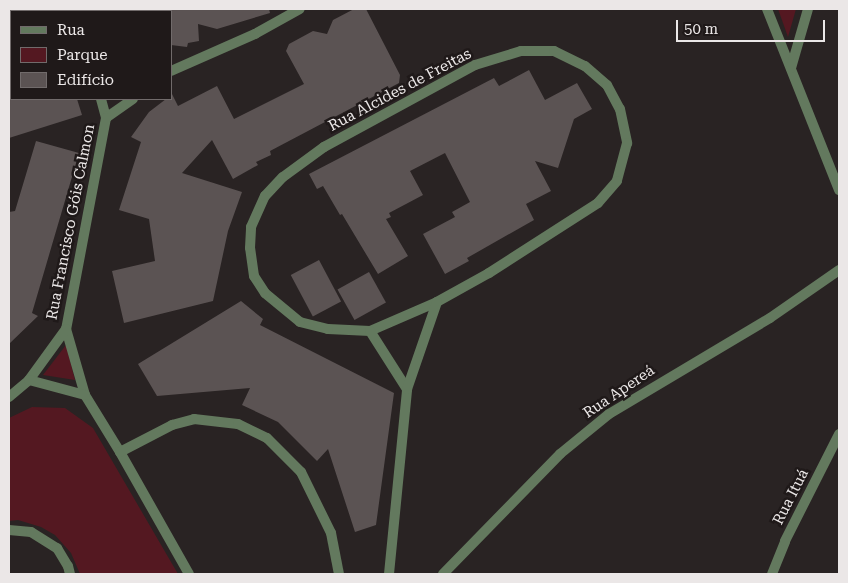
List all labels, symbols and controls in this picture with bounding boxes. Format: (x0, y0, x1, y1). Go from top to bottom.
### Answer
legend (10, 10, 172, 100)
scale bar (678, 10, 827, 42)
text: 50 m (684, 20, 718, 38)
text: Rua (57, 21, 85, 39)
street label: Rua Alcides de Freitas (326, 45, 474, 135)
text: Parque (57, 46, 108, 64)
text: Edifício (57, 71, 114, 89)
street label: Rua Francisco Góis Calmon (43, 123, 99, 321)
street label: Rua Apereá (580, 362, 658, 422)
street label: Rua Ituá (769, 466, 813, 528)

